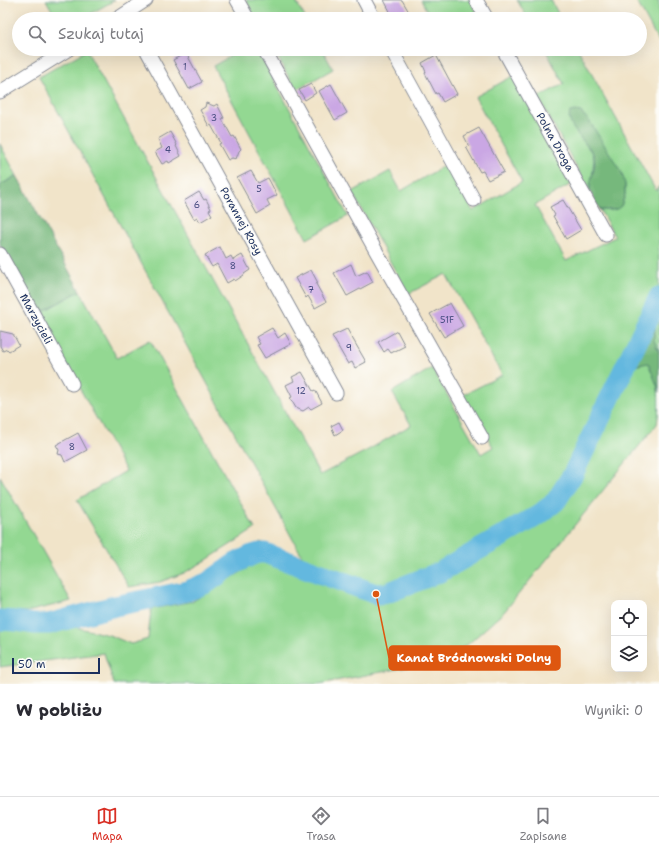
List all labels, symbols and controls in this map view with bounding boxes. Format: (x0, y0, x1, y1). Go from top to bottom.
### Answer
search box (12, 12, 647, 56)
icon: search (26, 23, 48, 45)
text: Szukaj tutaj (58, 24, 144, 44)
house number: 1 (183, 61, 187, 73)
street label: Polna Droga (533, 110, 577, 174)
house number: 3 (211, 112, 217, 124)
house number: 4 (165, 144, 171, 156)
house number: 5 (256, 183, 262, 195)
street label: Porannej Rosy (216, 184, 266, 258)
house number: 6 (194, 199, 200, 211)
house number: 8 (230, 260, 236, 272)
house number: 7 (308, 284, 314, 296)
street label: Marzycieli (16, 291, 56, 347)
house number: 51F (440, 314, 454, 326)
house number: 9 (346, 342, 352, 354)
house number: 12 (296, 385, 306, 397)
house number: 8 (69, 441, 75, 453)
map controls (611, 600, 647, 672)
button: locate (611, 600, 647, 636)
button: layers (611, 636, 647, 672)
callout: Kanał Bródnowski Dolny (389, 646, 560, 670)
text: Kanał Bródnowski Dolny (397, 650, 551, 666)
scale bar (12, 656, 100, 675)
text: 50 m (18, 657, 46, 672)
text: W pobliżu (16, 699, 102, 721)
text: Wyniki: 0 (584, 702, 643, 719)
tab: Mapa (92, 805, 122, 844)
tab: Trasa (306, 805, 336, 844)
tab: Zapisane (520, 805, 567, 844)

